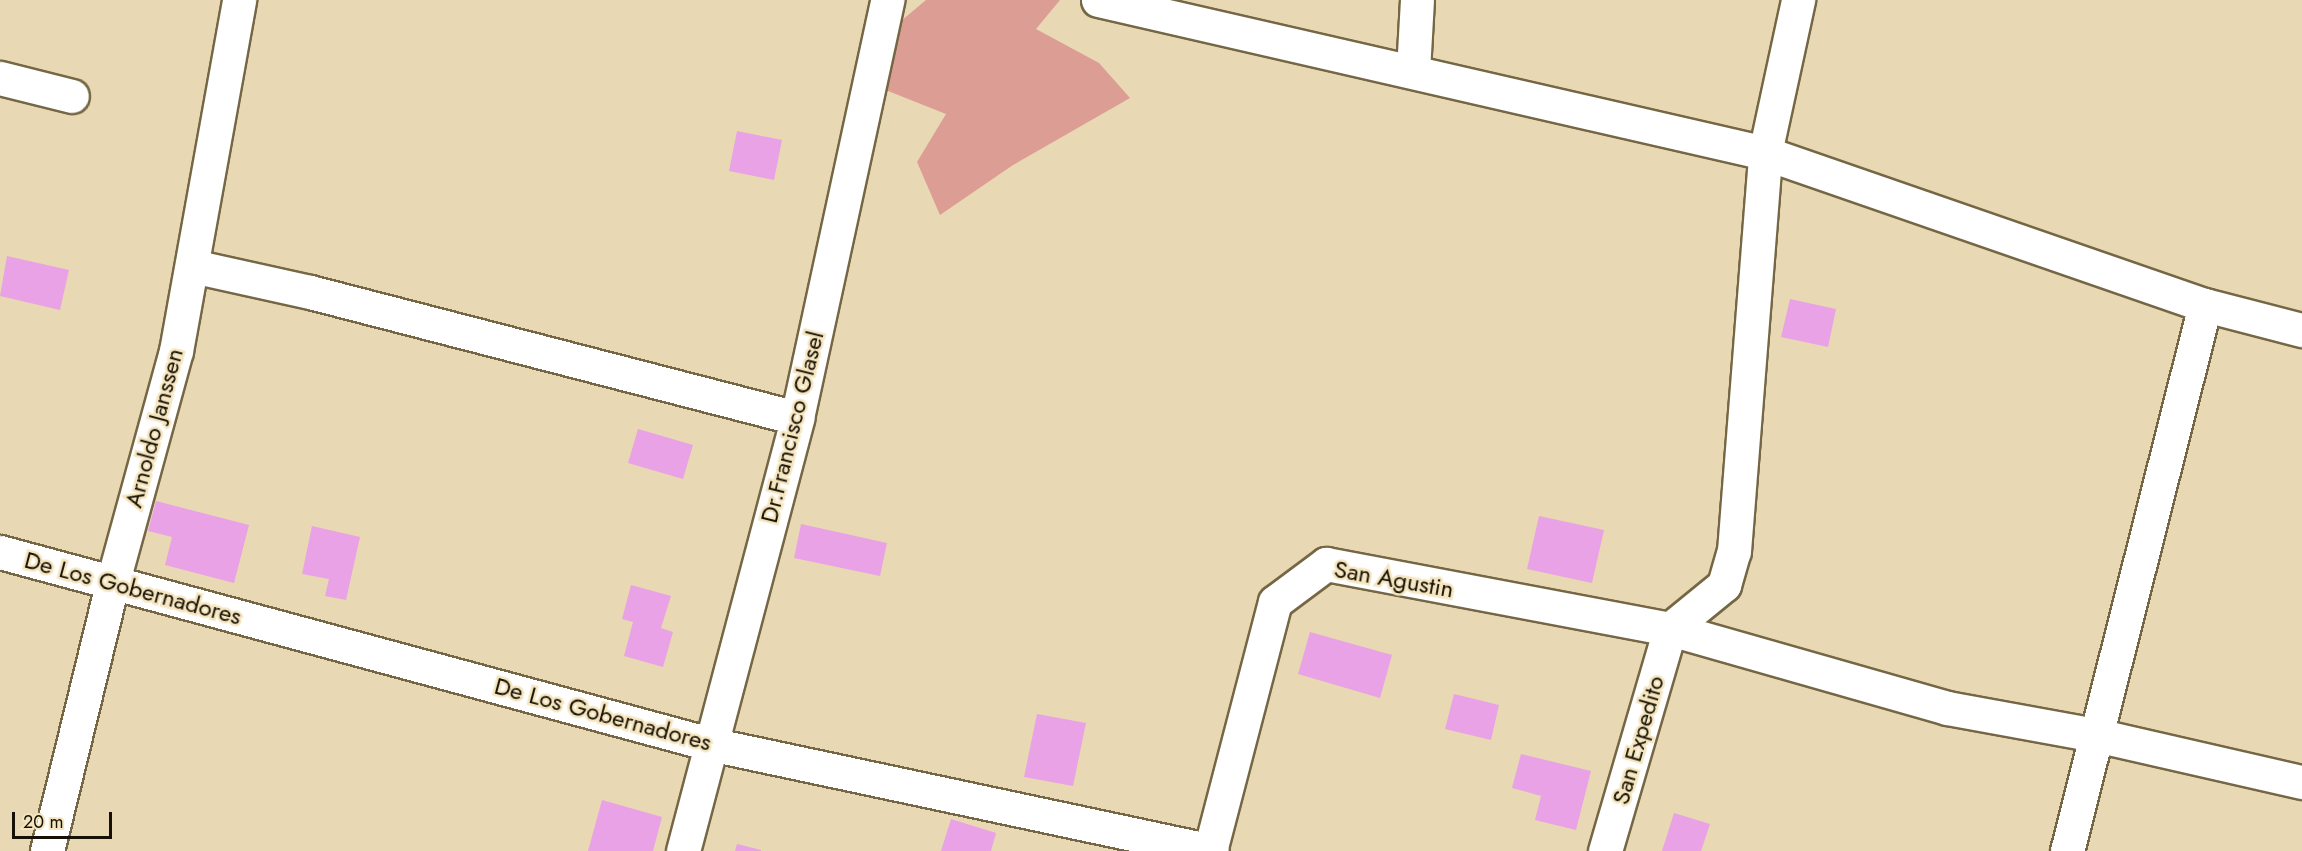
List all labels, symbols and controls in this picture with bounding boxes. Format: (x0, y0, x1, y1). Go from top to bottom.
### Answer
street label: Dr.Francisco Glasel (754, 328, 830, 526)
street label: Arnoldo Janssen (119, 345, 189, 511)
street label: De Los Gobernadores (21, 545, 245, 631)
street label: San Agustin (1332, 554, 1456, 604)
street label: De Los Gobernadores (491, 671, 715, 757)
street label: San Expedito (1606, 672, 1670, 808)
scale bar (15, 800, 116, 838)
text: 20 m (23, 809, 63, 835)

